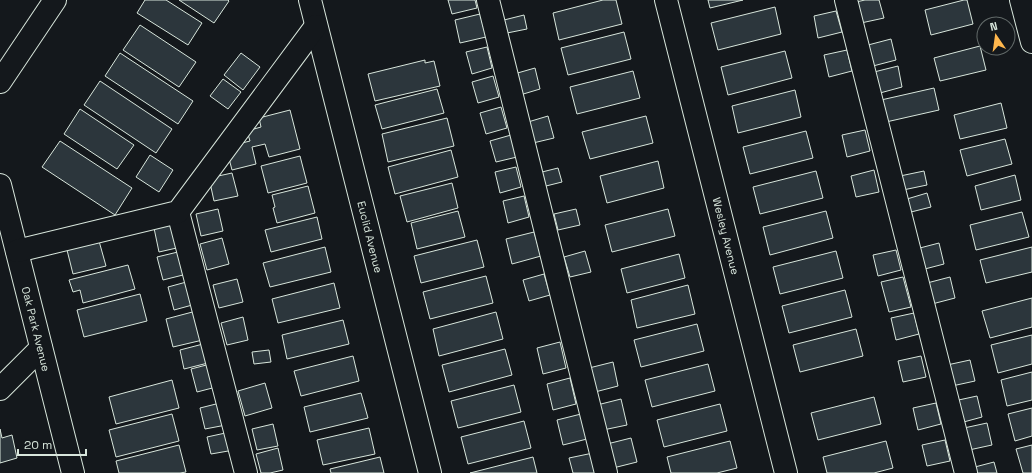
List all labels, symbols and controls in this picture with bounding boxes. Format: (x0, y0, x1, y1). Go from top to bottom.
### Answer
north arrow (976, 16, 1016, 56)
text: N (989, 19, 999, 34)
street label: Wesley Avenue (710, 196, 742, 276)
street label: Euclid Avenue (354, 200, 386, 274)
street label: Oak Park Avenue (19, 285, 53, 373)
scale bar (18, 431, 86, 457)
text: 20 m (24, 437, 52, 453)

